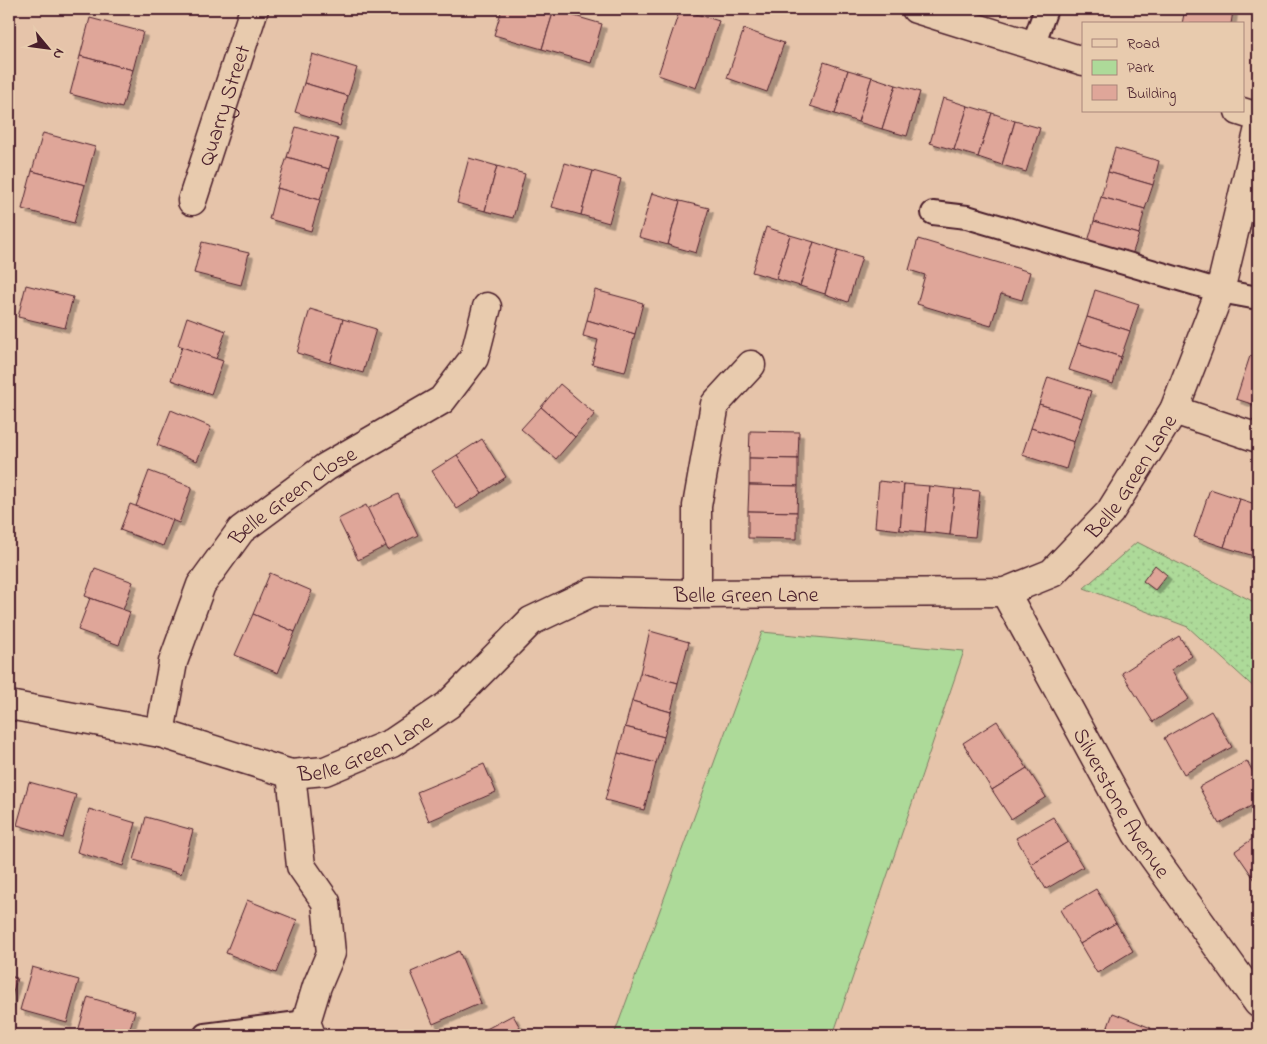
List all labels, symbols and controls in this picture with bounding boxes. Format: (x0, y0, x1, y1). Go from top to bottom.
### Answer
north arrow (22, 22, 72, 72)
legend (1082, 22, 1244, 112)
text: Road (1127, 33, 1160, 55)
street label: Quarry Street (191, 41, 261, 170)
text: N (47, 44, 70, 63)
text: Park (1127, 57, 1155, 79)
text: Building (1126, 83, 1176, 106)
street label: Belle Green Lane (1078, 409, 1187, 548)
street label: Belle Green Close (221, 440, 364, 554)
street label: Belle Green Lane (672, 580, 819, 613)
street label: Belle Green Lane (296, 707, 440, 792)
street label: Silverstone Avenue (1063, 723, 1177, 886)

